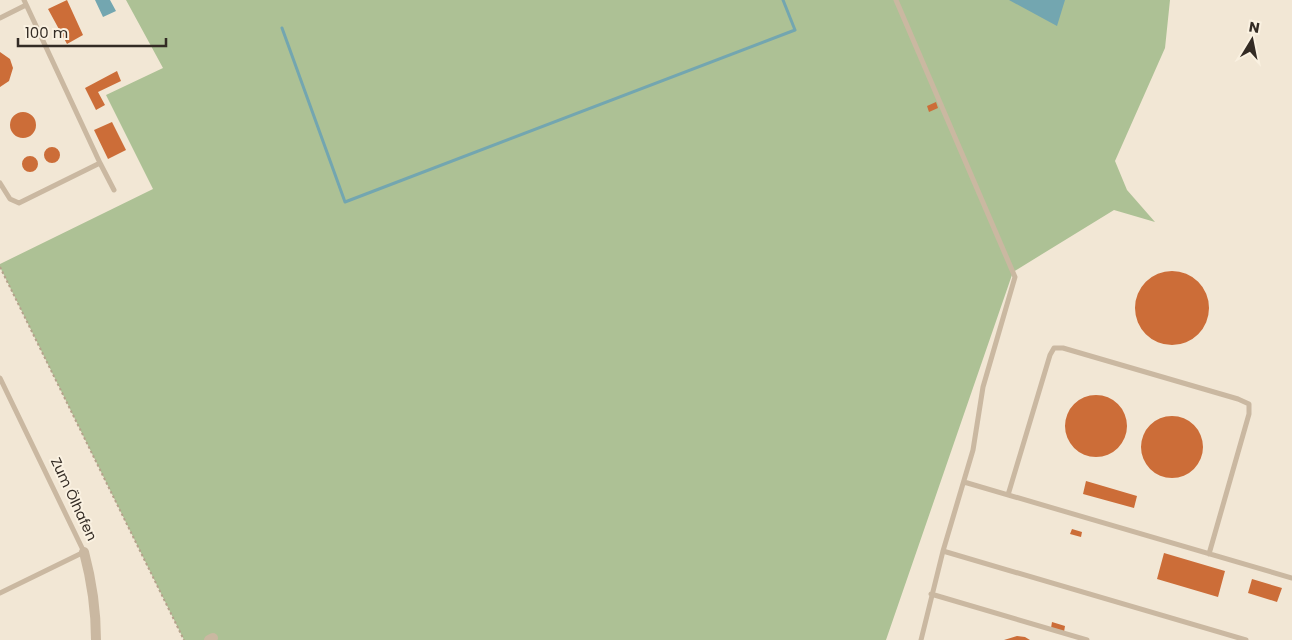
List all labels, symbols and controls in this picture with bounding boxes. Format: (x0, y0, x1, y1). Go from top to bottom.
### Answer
scale bar (18, 15, 165, 47)
north arrow (1227, 15, 1277, 65)
text: N (1247, 16, 1261, 38)
text: 100 m (25, 22, 68, 43)
street label: Zum Ölhafen (46, 454, 102, 544)

